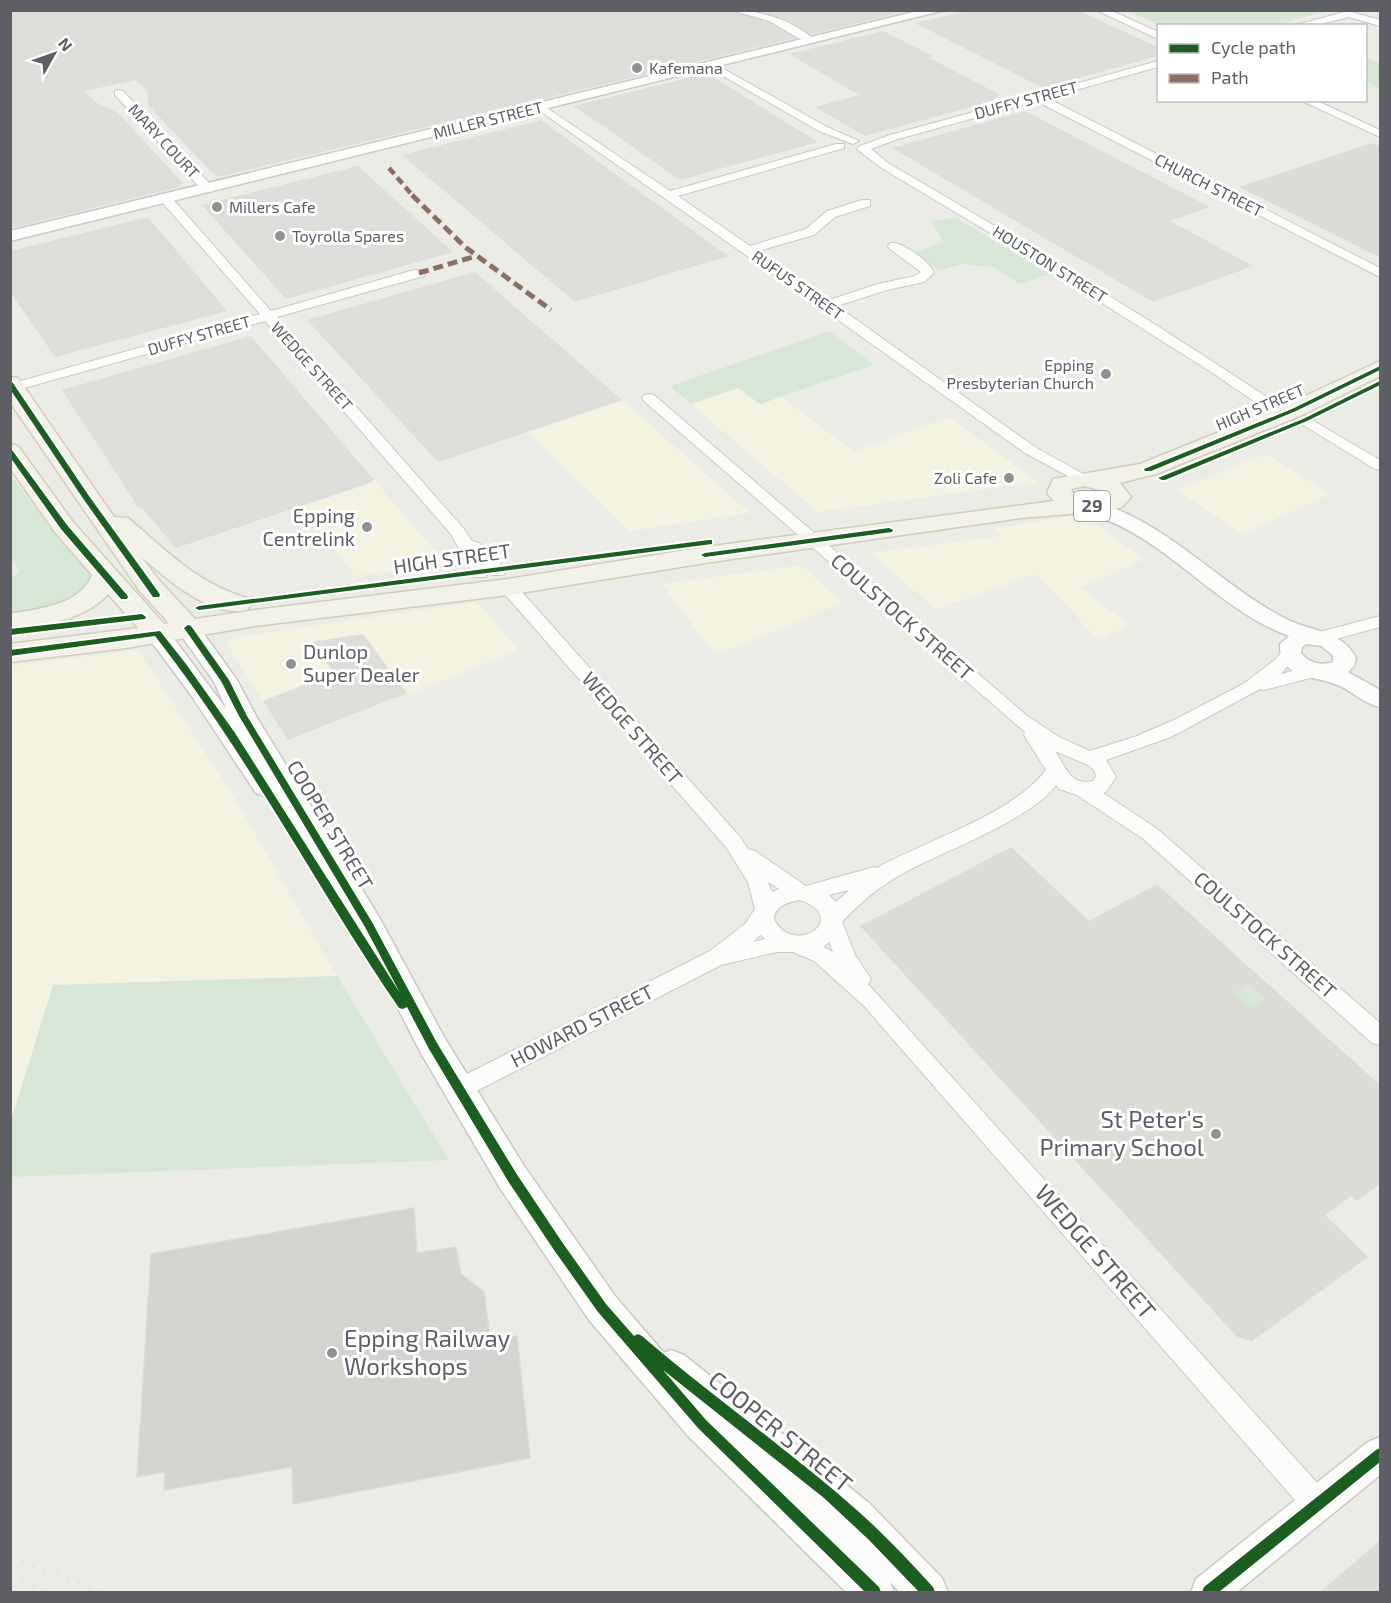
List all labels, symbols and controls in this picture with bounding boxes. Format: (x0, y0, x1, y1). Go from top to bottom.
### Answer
north arrow (24, 24, 84, 84)
legend (1157, 24, 1367, 102)
text: N (55, 34, 77, 55)
text: Cycle path (1211, 36, 1296, 58)
place label: Kafemana (649, 58, 723, 77)
marker: Kafemana (630, 61, 644, 75)
text: Path (1211, 66, 1249, 88)
street label: DUFFY STREET (972, 77, 1080, 122)
street label: MILLER STREET (431, 97, 545, 142)
street label: MARY COURT (125, 99, 204, 182)
street label: CHURCH STREET (1152, 149, 1267, 220)
place label: Millers Cafe (229, 197, 316, 216)
marker: Millers Cafe (210, 200, 224, 214)
street label: HOUSTON STREET (990, 221, 1111, 306)
place label: Toyrolla Spares (292, 226, 404, 245)
marker: Toyrolla Spares (273, 229, 287, 243)
street label: RUFUS STREET (749, 246, 848, 323)
street label: DUFFY STREET (145, 311, 253, 358)
street label: WEDGE STREET (268, 317, 357, 414)
place label: Epping Presbyterian Church (947, 355, 1094, 392)
marker: Epping Presbyterian Church (1099, 367, 1113, 381)
street label: HIGH STREET (1213, 379, 1307, 434)
place label: Zoli Cafe (934, 468, 997, 487)
marker: Zoli Cafe (1002, 471, 1016, 485)
road number: 29 (1074, 491, 1110, 521)
place label: Epping Centrelink (262, 503, 355, 550)
marker: Epping Centrelink (360, 520, 374, 534)
street label: HIGH STREET (392, 538, 512, 578)
street label: COULSTOCK STREET (827, 548, 979, 685)
place label: Dunlop Super Dealer (303, 639, 420, 686)
marker: Dunlop Super Dealer (284, 657, 298, 671)
street label: WEDGE STREET (577, 666, 688, 789)
street label: COOPER STREET (283, 755, 379, 894)
street label: COULSTOCK STREET (1190, 866, 1342, 1003)
street label: HOWARD STREET (506, 979, 657, 1071)
place label: St Peter's Primary School (1039, 1104, 1204, 1161)
marker: St Peter's Primary School (1209, 1127, 1223, 1141)
street label: WEDGE STREET (1030, 1178, 1163, 1324)
place label: Epping Railway Workshops (344, 1323, 511, 1380)
marker: Epping Railway Workshops (325, 1346, 339, 1360)
street label: COOPER STREET (703, 1364, 859, 1498)

